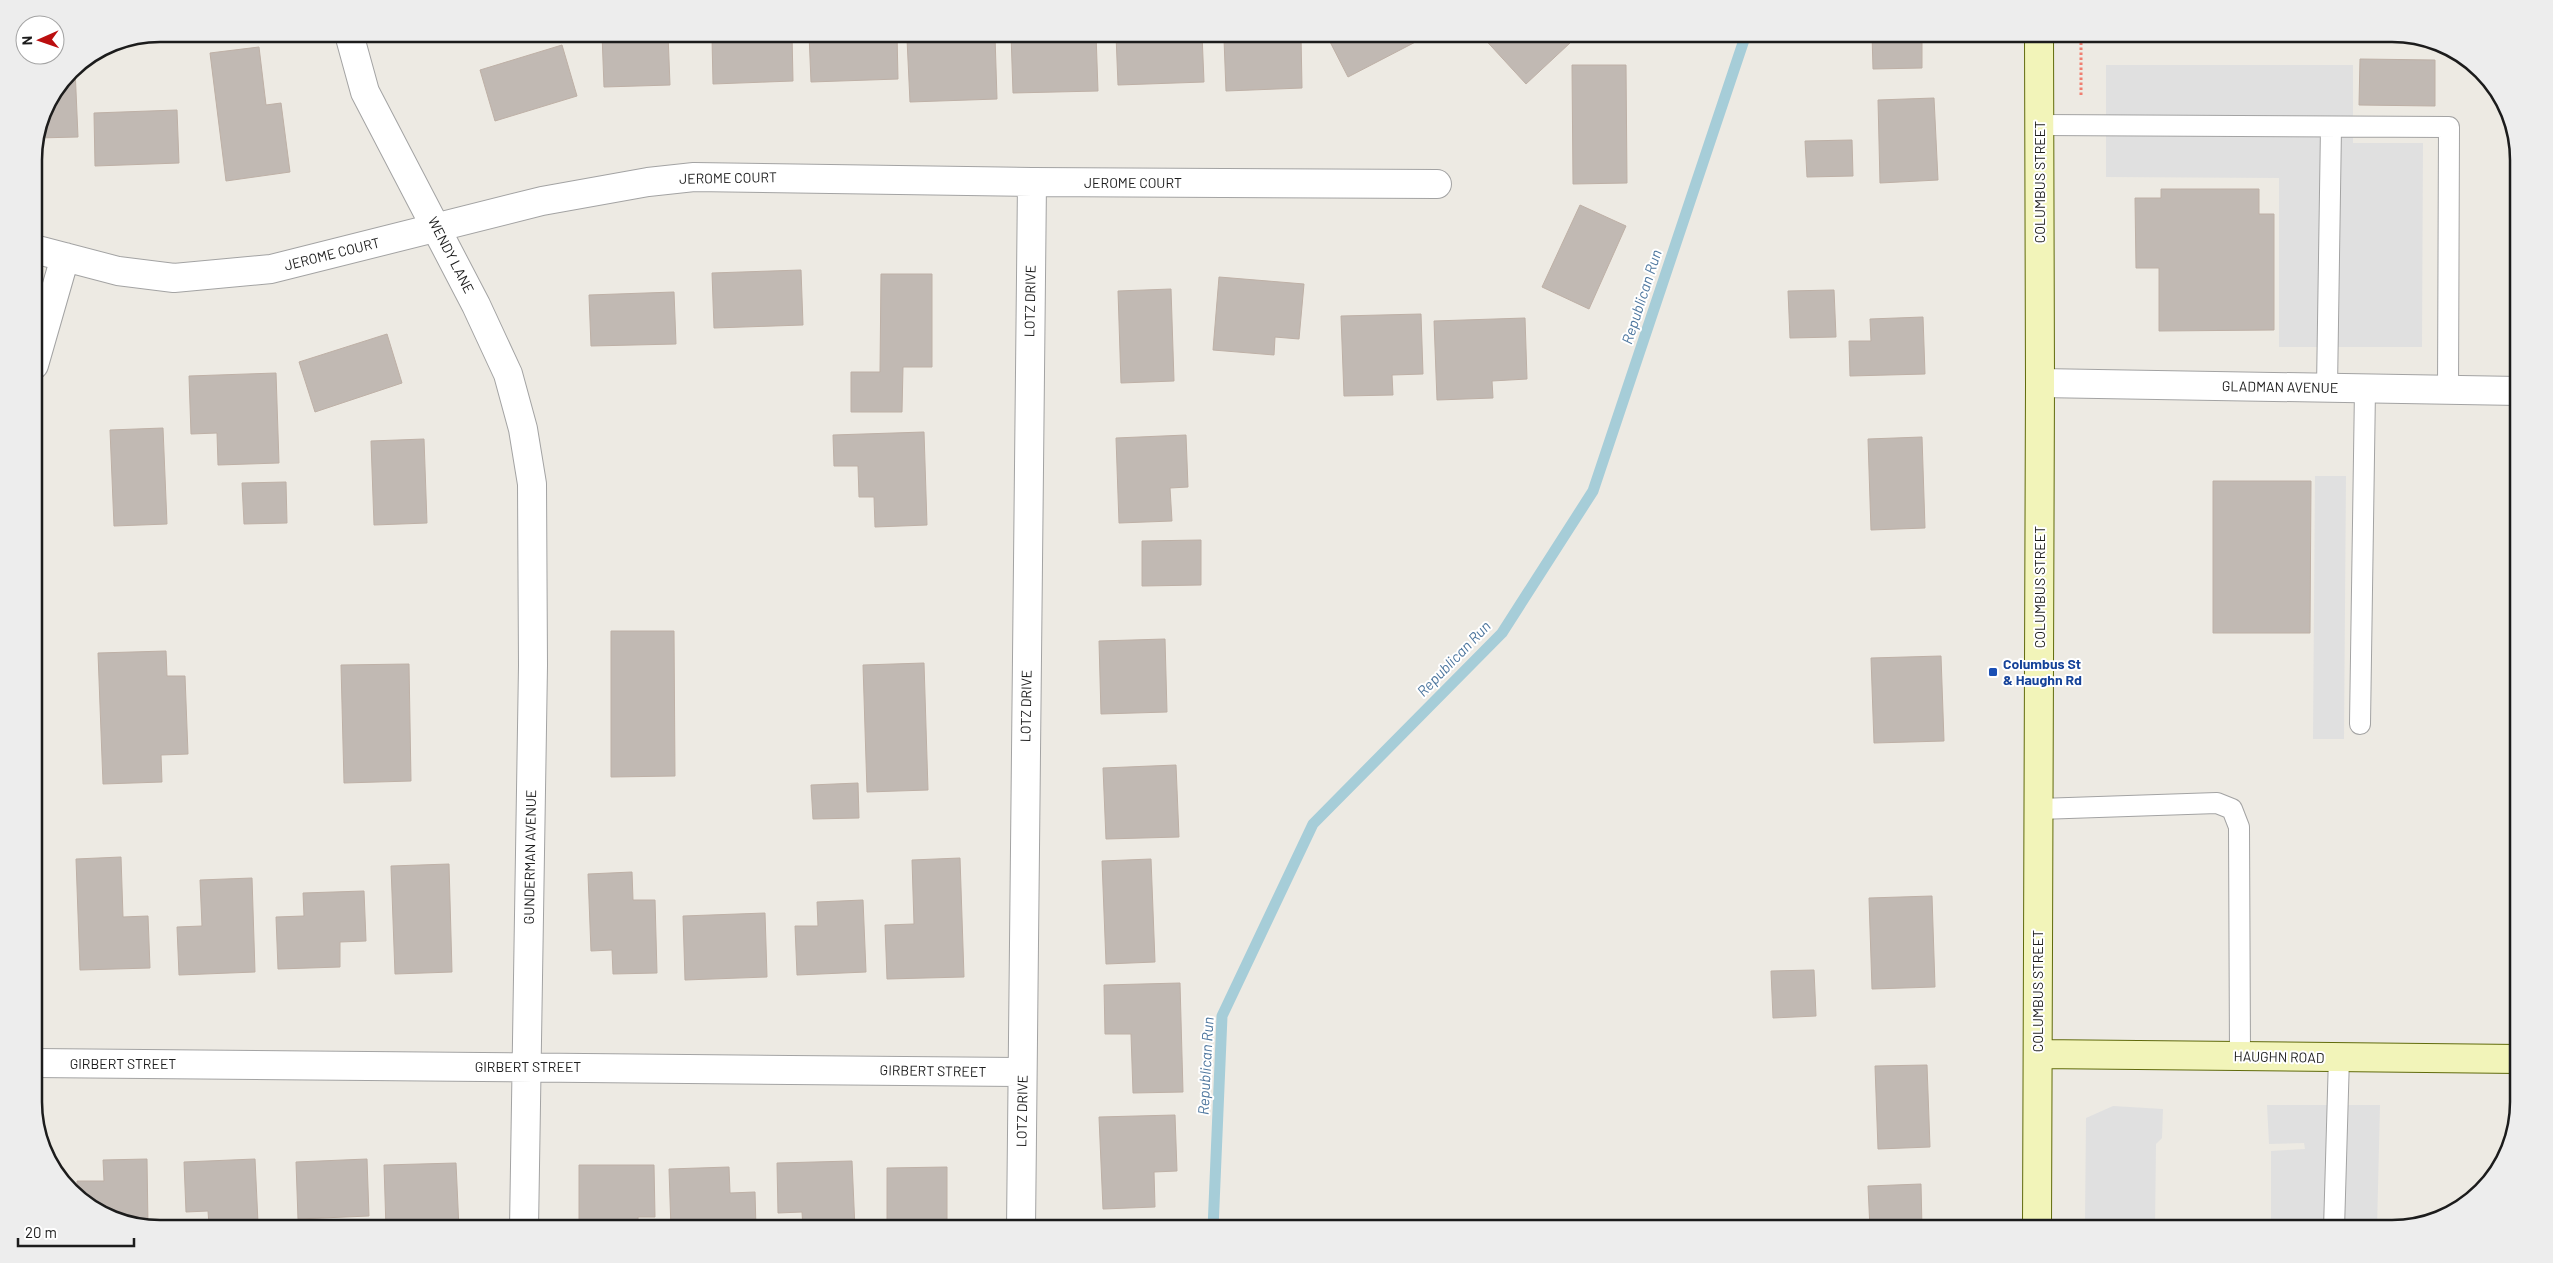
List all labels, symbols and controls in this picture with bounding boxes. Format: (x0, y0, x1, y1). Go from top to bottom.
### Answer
north arrow (15, 15, 65, 65)
text: N (18, 36, 35, 45)
street label: COLUMBUS STREET (2031, 121, 2048, 243)
street label: JEROME COURT (679, 168, 777, 187)
street label: JEROME COURT (1084, 174, 1182, 191)
street label: WENDY LANE (425, 214, 478, 296)
street label: JEROME COURT (282, 233, 381, 274)
water label: Republican Run (1617, 247, 1665, 346)
street label: LOTZ DRIVE (1020, 265, 1039, 337)
street label: GLADMAN AVENUE (2222, 377, 2338, 396)
street label: COLUMBUS STREET (2031, 526, 2048, 648)
water label: Republican Run (1413, 617, 1494, 700)
place label: Columbus St & Haughn Rd (2003, 655, 2082, 688)
marker: Columbus St & Haughn Rd (1987, 666, 1999, 678)
street label: LOTZ DRIVE (1016, 670, 1035, 742)
street label: GUNDERMAN AVENUE (520, 789, 539, 925)
street label: COLUMBUS STREET (2029, 930, 2046, 1052)
water label: Republican Run (1193, 1016, 1217, 1115)
street label: HAUGHN ROAD (2233, 1047, 2325, 1066)
street label: GIRBERT STREET (70, 1055, 176, 1072)
street label: GIRBERT STREET (475, 1058, 581, 1075)
street label: GIRBERT STREET (880, 1061, 987, 1080)
street label: LOTZ DRIVE (1012, 1075, 1031, 1147)
scale bar (18, 1216, 134, 1248)
text: 20 m (25, 1223, 57, 1241)

